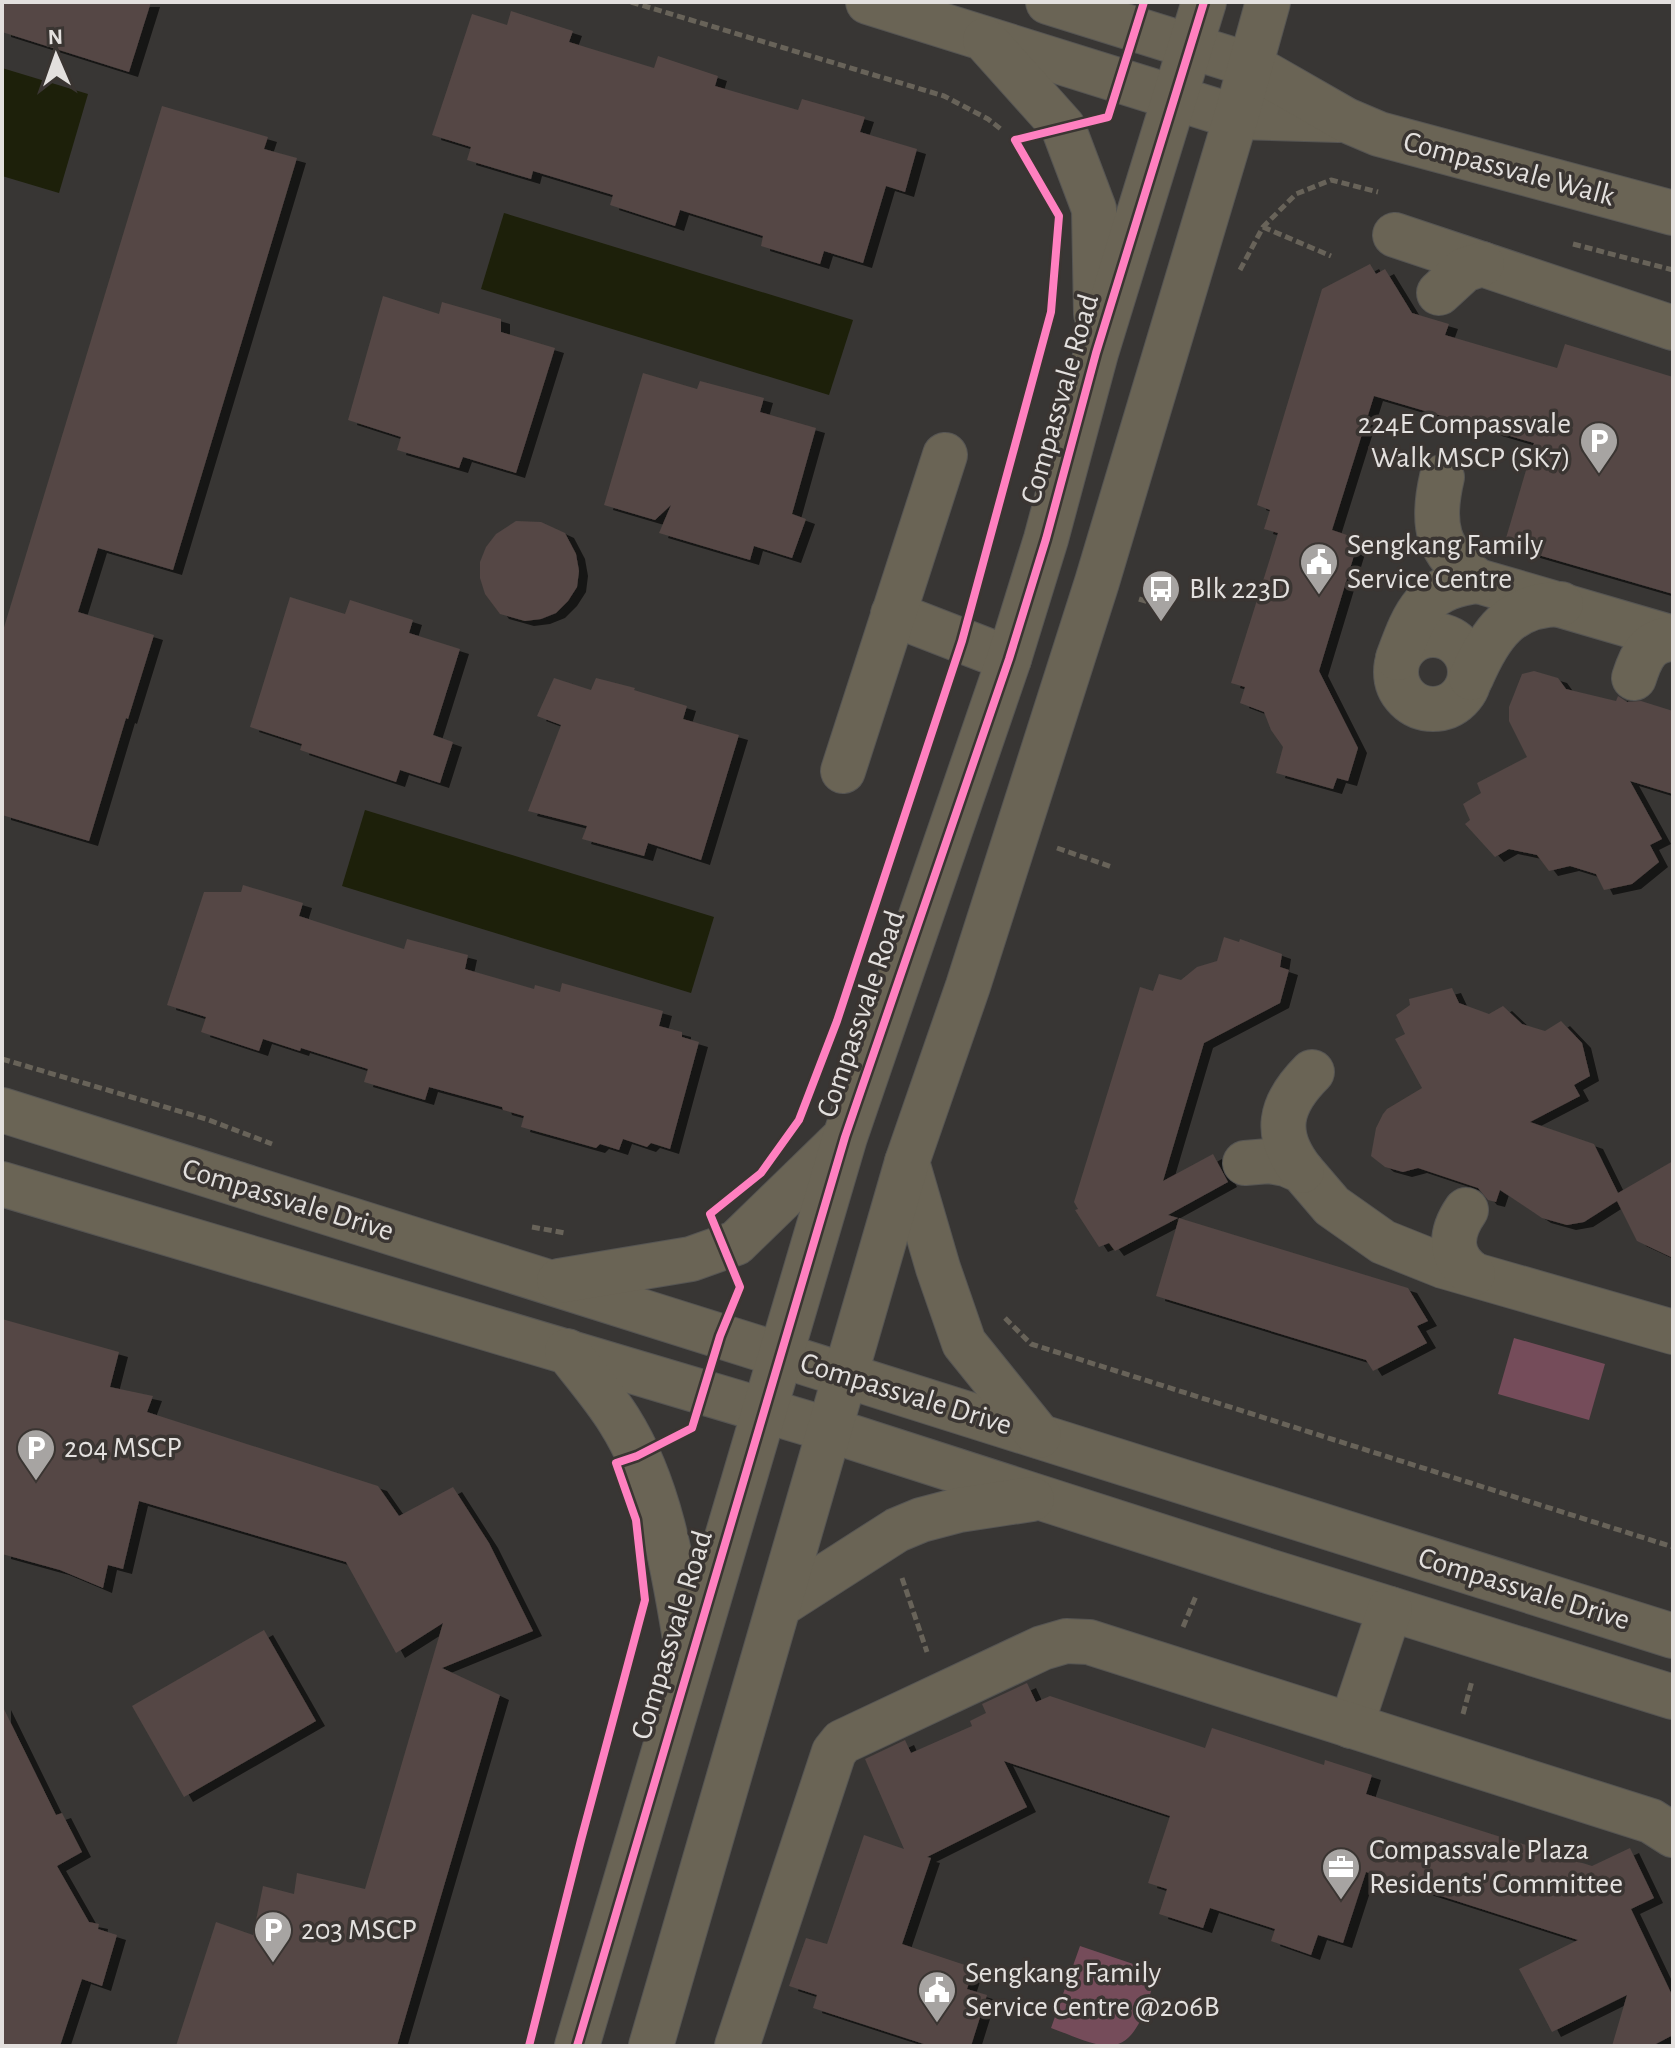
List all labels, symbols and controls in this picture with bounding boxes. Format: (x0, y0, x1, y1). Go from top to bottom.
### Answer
north arrow (16, 16, 96, 96)
text: N (47, 26, 63, 48)
street label: Compassvale Walk (1400, 126, 1618, 212)
street label: Compassvale Road (1016, 291, 1104, 507)
place label: 224E Compassvale Walk MSCP (SK7) (1358, 409, 1571, 473)
parking icon: 224E Compassvale Walk MSCP (SK7) (1578, 420, 1620, 475)
place label: Sengkang Family Service Centre (1347, 530, 1544, 594)
public building icon: Sengkang Family Service Centre (1298, 541, 1340, 596)
bus stop icon: Blk 223D (1140, 568, 1182, 623)
place label: Blk 223D (1189, 574, 1290, 604)
street label: Compassvale Road (812, 907, 910, 1121)
street label: Compassvale Drive (179, 1154, 397, 1246)
street label: Compassvale Drive (797, 1348, 1015, 1440)
parking icon: 204 MSCP (15, 1427, 57, 1482)
place label: 204 MSCP (64, 1433, 182, 1463)
street label: Compassvale Road (626, 1527, 718, 1743)
street label: Compassvale Drive (1415, 1543, 1633, 1635)
place label: Compassvale Plaza Residents' Committee (1369, 1835, 1623, 1899)
office icon: Compassvale Plaza Residents' Committee (1320, 1846, 1362, 1901)
parking icon: 203 MSCP (252, 1909, 294, 1964)
place label: 203 MSCP (301, 1915, 417, 1945)
place label: Sengkang Family Service Centre @206B (965, 1958, 1220, 2022)
public building icon: Sengkang Family Service Centre @206B (916, 1969, 958, 2024)

